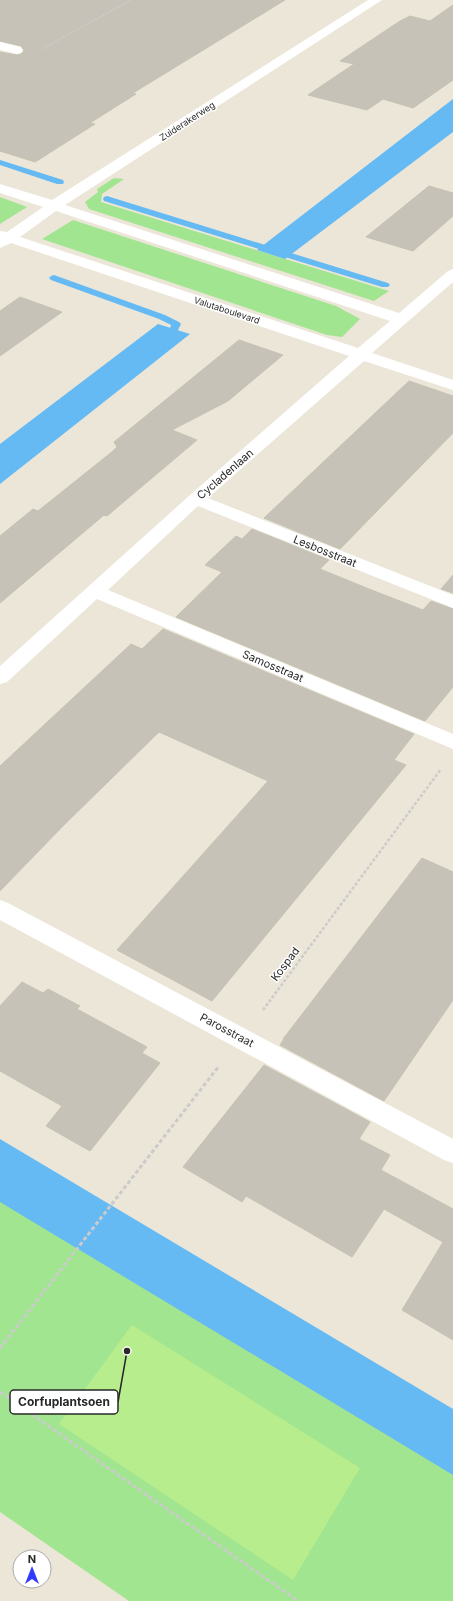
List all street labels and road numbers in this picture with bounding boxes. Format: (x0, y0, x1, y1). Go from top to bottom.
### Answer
street label: Zuiderakerweg (157, 99, 217, 143)
street label: Valutaboulevard (193, 294, 261, 326)
street label: Cycladenlaan (194, 446, 256, 502)
street label: Lesbosstraat (291, 532, 359, 570)
street label: Samosstraat (240, 647, 306, 685)
street label: Kospad (268, 944, 302, 984)
street label: Parosstraat (198, 1010, 257, 1050)

